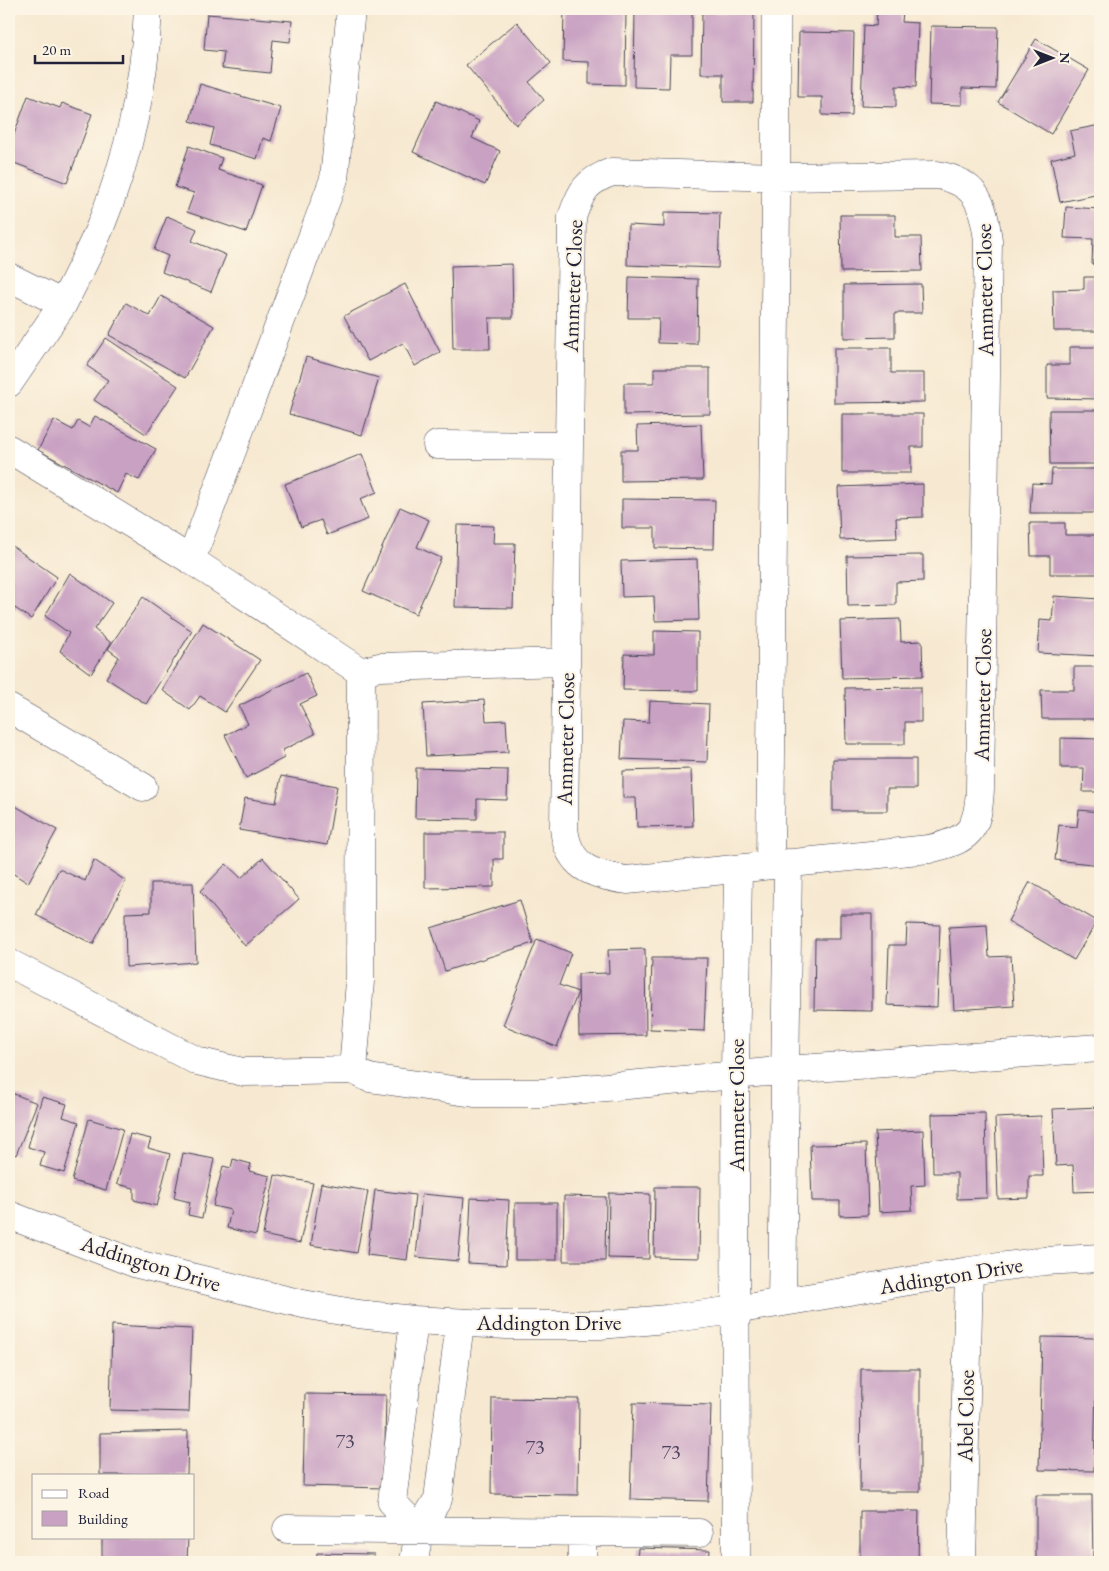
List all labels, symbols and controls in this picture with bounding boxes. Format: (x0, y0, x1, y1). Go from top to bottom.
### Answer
scale bar (35, 32, 122, 64)
north arrow (1026, 32, 1076, 82)
text: 20 m (42, 40, 71, 59)
text: N (1056, 52, 1074, 64)
street label: Ammeter Close (556, 219, 589, 354)
street label: Ammeter Close (969, 223, 1000, 358)
street label: Ammeter Close (967, 628, 998, 763)
street label: Ammeter Close (550, 672, 581, 807)
street label: Ammeter Close (722, 1038, 751, 1172)
street label: Addington Drive (76, 1228, 225, 1299)
street label: Addington Drive (876, 1250, 1025, 1301)
street label: Addington Drive (476, 1308, 622, 1337)
street label: Abel Close (950, 1369, 981, 1463)
house number: 73 (335, 1428, 355, 1454)
house number: 73 (525, 1434, 545, 1460)
house number: 73 (661, 1439, 681, 1465)
legend (32, 1474, 195, 1538)
text: Road (78, 1483, 110, 1502)
text: Building (78, 1509, 128, 1528)

